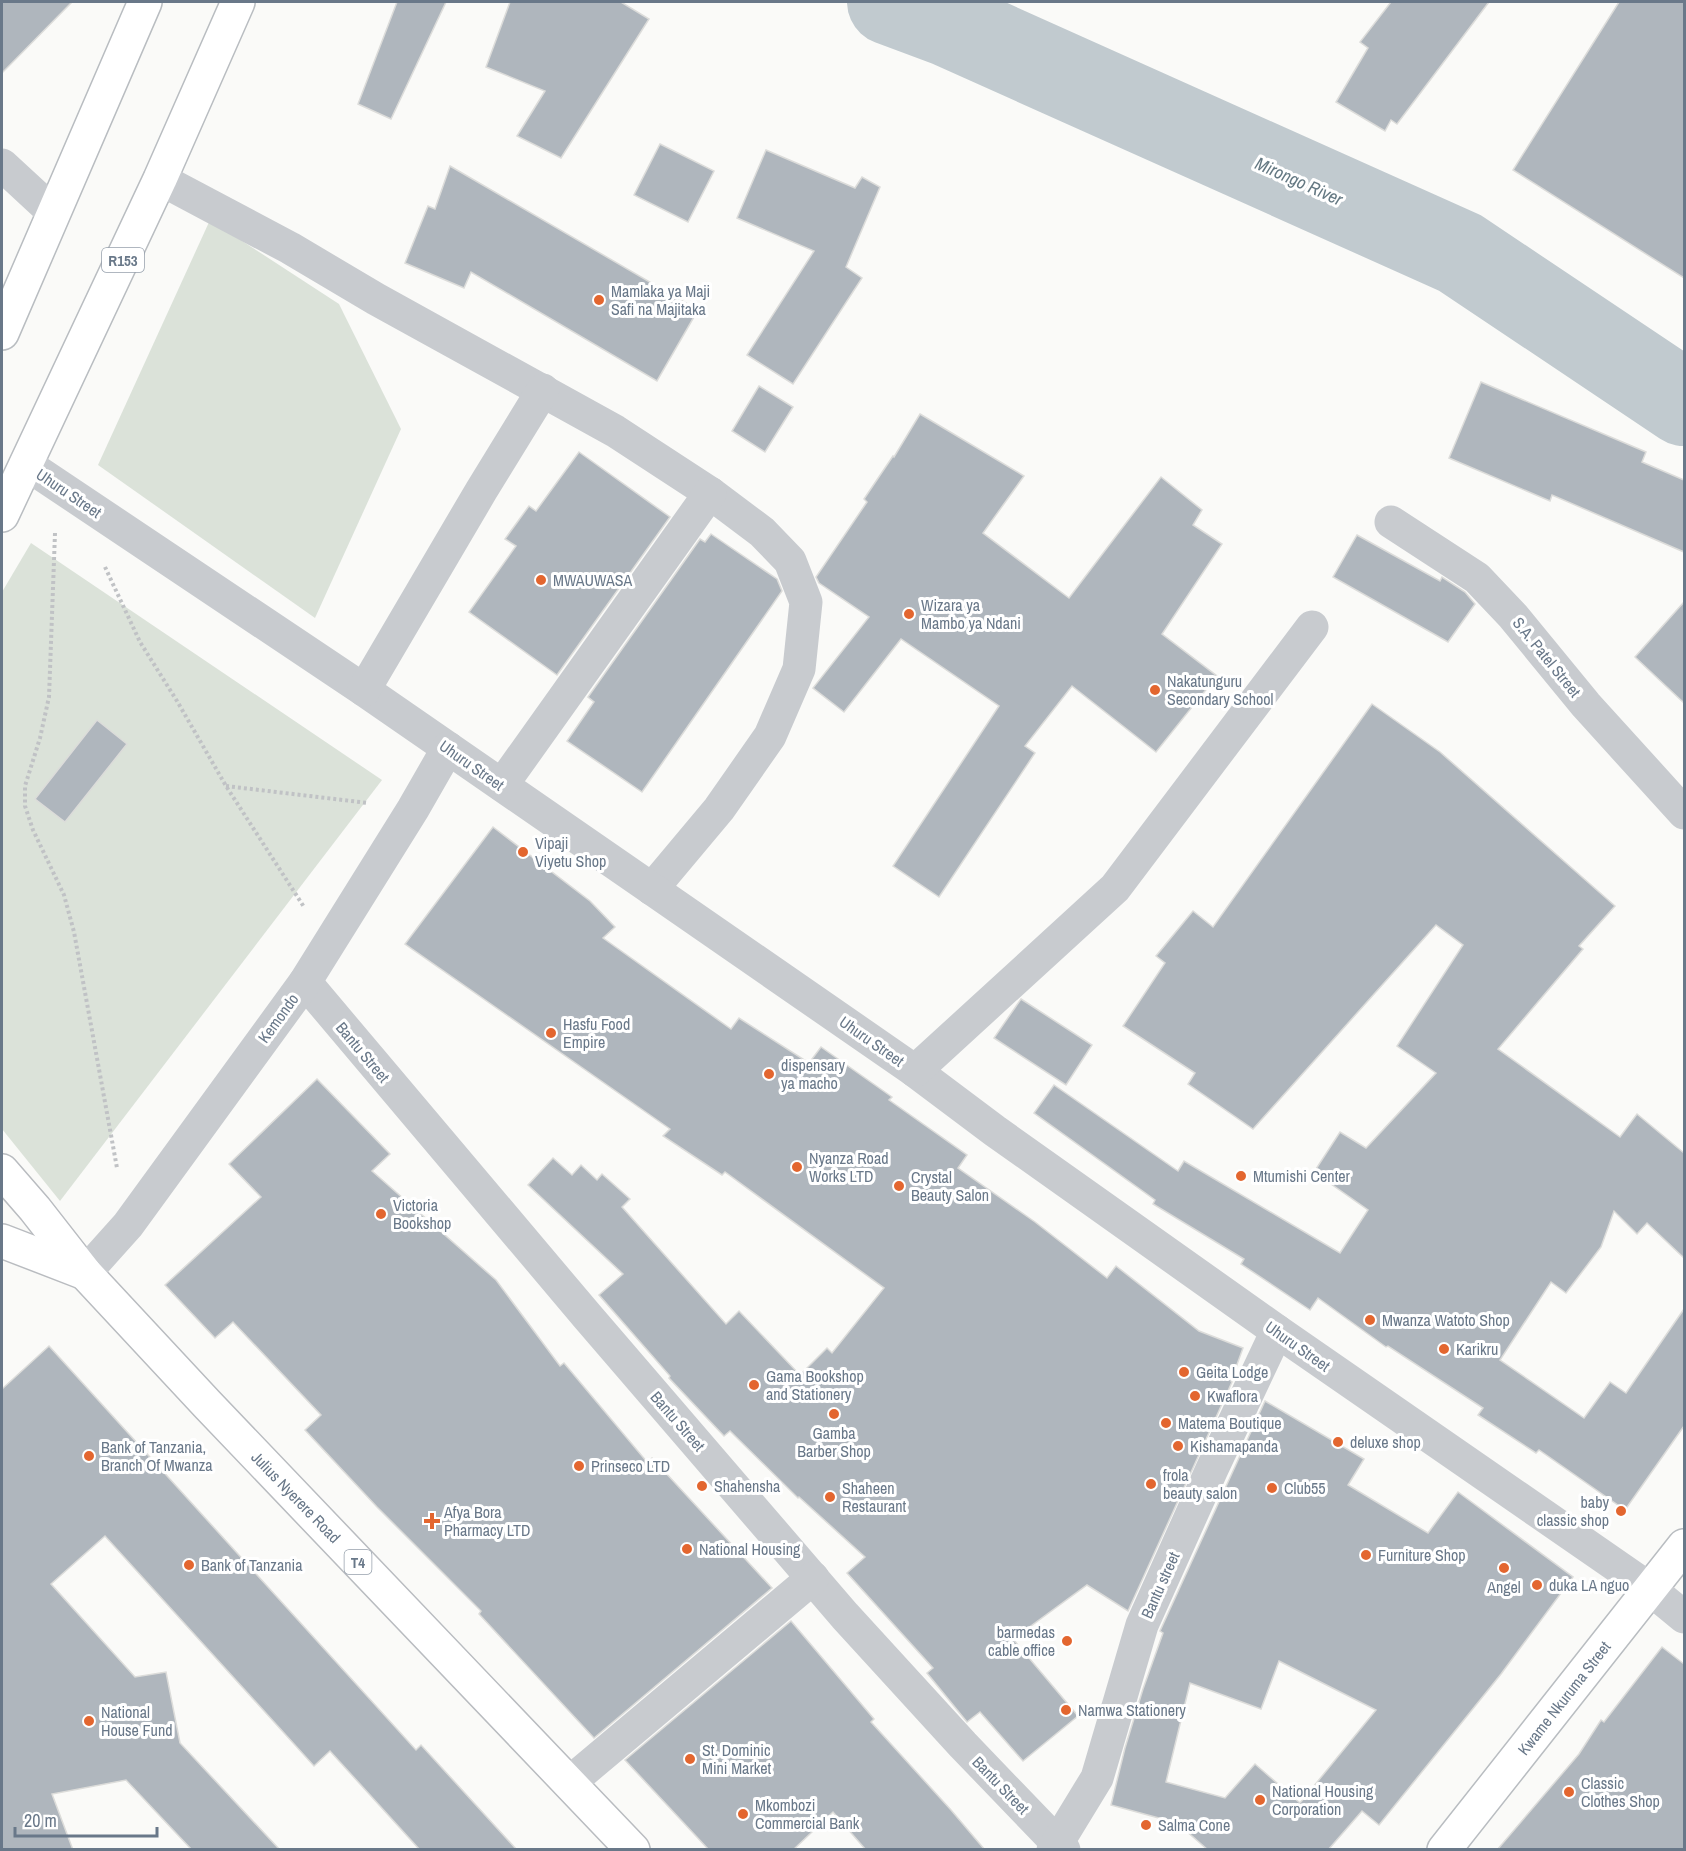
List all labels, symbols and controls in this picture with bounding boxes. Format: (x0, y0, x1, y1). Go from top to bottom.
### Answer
water label: Mirongo River (1251, 151, 1348, 212)
road number: R153 (102, 248, 144, 272)
place label: Mamlaka ya Maji Safi na Majitaka (611, 280, 710, 320)
marker: Mamlaka ya Maji Safi na Majitaka (592, 293, 606, 307)
street label: Uhuru Street (32, 463, 106, 523)
place label: MWAUWASA (553, 569, 632, 591)
marker: MWAUWASA (534, 573, 548, 587)
place label: Wizara ya Mambo ya Ndani (921, 594, 1021, 634)
marker: Wizara ya Mambo ya Ndani (902, 607, 916, 621)
street label: S.A. Patel Street (1508, 612, 1586, 702)
place label: Nakatunguru Secondary School (1167, 670, 1274, 710)
marker: Nakatunguru Secondary School (1148, 683, 1162, 697)
street label: Uhuru Street (435, 735, 509, 796)
place label: Vipaji Viyetu Shop (535, 832, 606, 872)
marker: Vipaji Viyetu Shop (516, 845, 530, 859)
street label: Kemondo (253, 989, 303, 1047)
street label: Uhuru Street (835, 1011, 909, 1072)
place label: Hasfu Food Empire (563, 1013, 630, 1053)
street label: Bantu Street (331, 1017, 395, 1087)
marker: Hasfu Food Empire (544, 1026, 558, 1040)
place label: dispensary ya macho (781, 1054, 846, 1094)
marker: dispensary ya macho (762, 1067, 776, 1081)
place label: Nyanza Road Works LTD (809, 1147, 889, 1187)
marker: Nyanza Road Works LTD (790, 1160, 804, 1174)
place label: Mtumishi Center (1253, 1165, 1351, 1187)
place label: Crystal Beauty Salon (911, 1166, 989, 1206)
marker: Mtumishi Center (1234, 1169, 1248, 1183)
marker: Crystal Beauty Salon (892, 1179, 906, 1193)
place label: Victoria Bookshop (393, 1194, 451, 1234)
marker: Victoria Bookshop (374, 1207, 388, 1221)
place label: Mwanza Watoto Shop (1382, 1309, 1510, 1331)
marker: Mwanza Watoto Shop (1363, 1313, 1377, 1327)
street label: Uhuru Street (1261, 1316, 1335, 1377)
place label: Karikru (1456, 1338, 1498, 1360)
marker: Karikru (1437, 1342, 1451, 1356)
place label: Geita Lodge (1196, 1361, 1268, 1383)
place label: Gama Bookshop and Stationery (766, 1365, 864, 1405)
marker: Geita Lodge (1177, 1365, 1191, 1379)
marker: Gama Bookshop and Stationery (747, 1378, 761, 1392)
place label: Kwaflora (1207, 1385, 1259, 1407)
street label: Bantu Street (646, 1386, 710, 1456)
marker: Kwaflora (1188, 1389, 1202, 1403)
marker: Gamba Barber Shop (827, 1407, 841, 1421)
place label: Matema Boutique (1178, 1412, 1282, 1434)
marker: Matema Boutique (1159, 1416, 1173, 1430)
place label: Gamba Barber Shop (797, 1422, 871, 1462)
place label: deluxe shop (1350, 1431, 1421, 1453)
place label: Kishamapanda (1190, 1435, 1279, 1457)
marker: deluxe shop (1331, 1435, 1345, 1449)
place label: Bank of Tanzania, Branch Of Mwanza (101, 1436, 213, 1476)
marker: Kishamapanda (1171, 1439, 1185, 1453)
street label: Julius Nyerere Road (247, 1446, 345, 1548)
marker: Bank of Tanzania, Branch Of Mwanza (82, 1449, 96, 1463)
place label: Prinseco LTD (591, 1455, 670, 1477)
marker: Prinseco LTD (572, 1459, 586, 1473)
place label: frola beauty salon (1163, 1464, 1237, 1504)
place label: Shahensha (714, 1475, 781, 1497)
place label: Shaheen Restaurant (842, 1477, 907, 1517)
marker: frola beauty salon (1144, 1477, 1158, 1491)
place label: Club55 (1284, 1477, 1326, 1499)
marker: Shahensha (695, 1479, 709, 1493)
marker: Club55 (1265, 1481, 1279, 1495)
marker: Shaheen Restaurant (823, 1490, 837, 1504)
place label: baby classic shop (1537, 1491, 1609, 1531)
place label: Afya Bora Pharmacy LTD (443, 1501, 531, 1541)
marker: baby classic shop (1614, 1504, 1628, 1518)
marker: Afya Bora Pharmacy LTD (425, 1514, 439, 1528)
place label: National Housing (699, 1538, 801, 1560)
marker: National Housing (680, 1542, 694, 1556)
place label: Furniture Shop (1378, 1544, 1466, 1566)
street label: Bantu street (1136, 1548, 1185, 1622)
marker: Furniture Shop (1359, 1548, 1373, 1562)
road number: T4 (344, 1550, 372, 1574)
place label: Bank of Tanzania (201, 1554, 303, 1576)
marker: Bank of Tanzania (182, 1558, 196, 1572)
marker: Angel (1497, 1561, 1511, 1575)
place label: duka LA nguo (1549, 1574, 1629, 1596)
place label: Angel (1486, 1576, 1521, 1598)
marker: duka LA nguo (1530, 1578, 1544, 1592)
place label: barmedas cable office (988, 1621, 1055, 1661)
marker: barmedas cable office (1060, 1634, 1074, 1648)
street label: Kwame Nkuruma Street (1512, 1636, 1616, 1760)
place label: Namwa Stationery (1078, 1699, 1186, 1721)
place label: National House Fund (101, 1701, 172, 1741)
marker: Namwa Stationery (1059, 1703, 1073, 1717)
marker: National House Fund (82, 1714, 96, 1728)
place label: St. Dominic Mini Market (702, 1739, 772, 1779)
street label: Bantu Street (968, 1751, 1034, 1819)
marker: St. Dominic Mini Market (683, 1752, 697, 1766)
place label: Classic Clothes Shop (1581, 1772, 1660, 1812)
place label: National Housing Corporation (1272, 1780, 1374, 1820)
marker: Classic Clothes Shop (1562, 1785, 1576, 1799)
marker: National Housing Corporation (1253, 1793, 1267, 1807)
place label: Mkombozi Commercial Bank (755, 1794, 860, 1834)
scale bar (15, 1800, 158, 1838)
marker: Mkombozi Commercial Bank (736, 1807, 750, 1821)
text: 20 m (24, 1808, 57, 1833)
place label: Salma Cone (1158, 1814, 1230, 1836)
marker: Salma Cone (1139, 1818, 1153, 1832)

